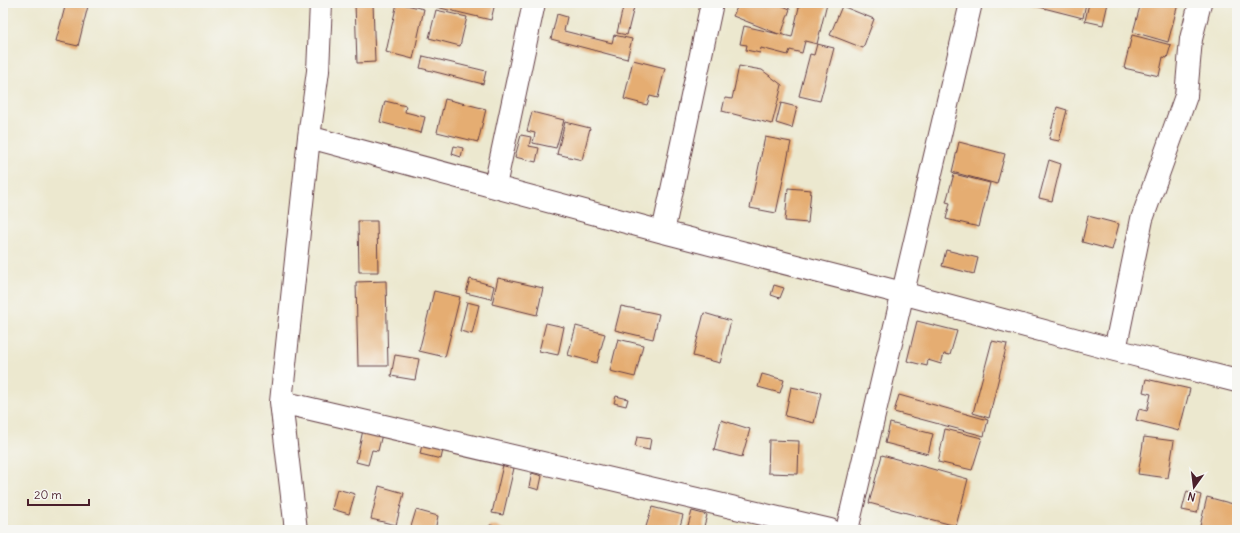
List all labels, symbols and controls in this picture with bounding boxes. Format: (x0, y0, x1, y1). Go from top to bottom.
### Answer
north arrow (1174, 467, 1214, 507)
scale bar (28, 481, 89, 507)
text: 20 m (34, 487, 62, 502)
text: N (1186, 489, 1197, 504)

